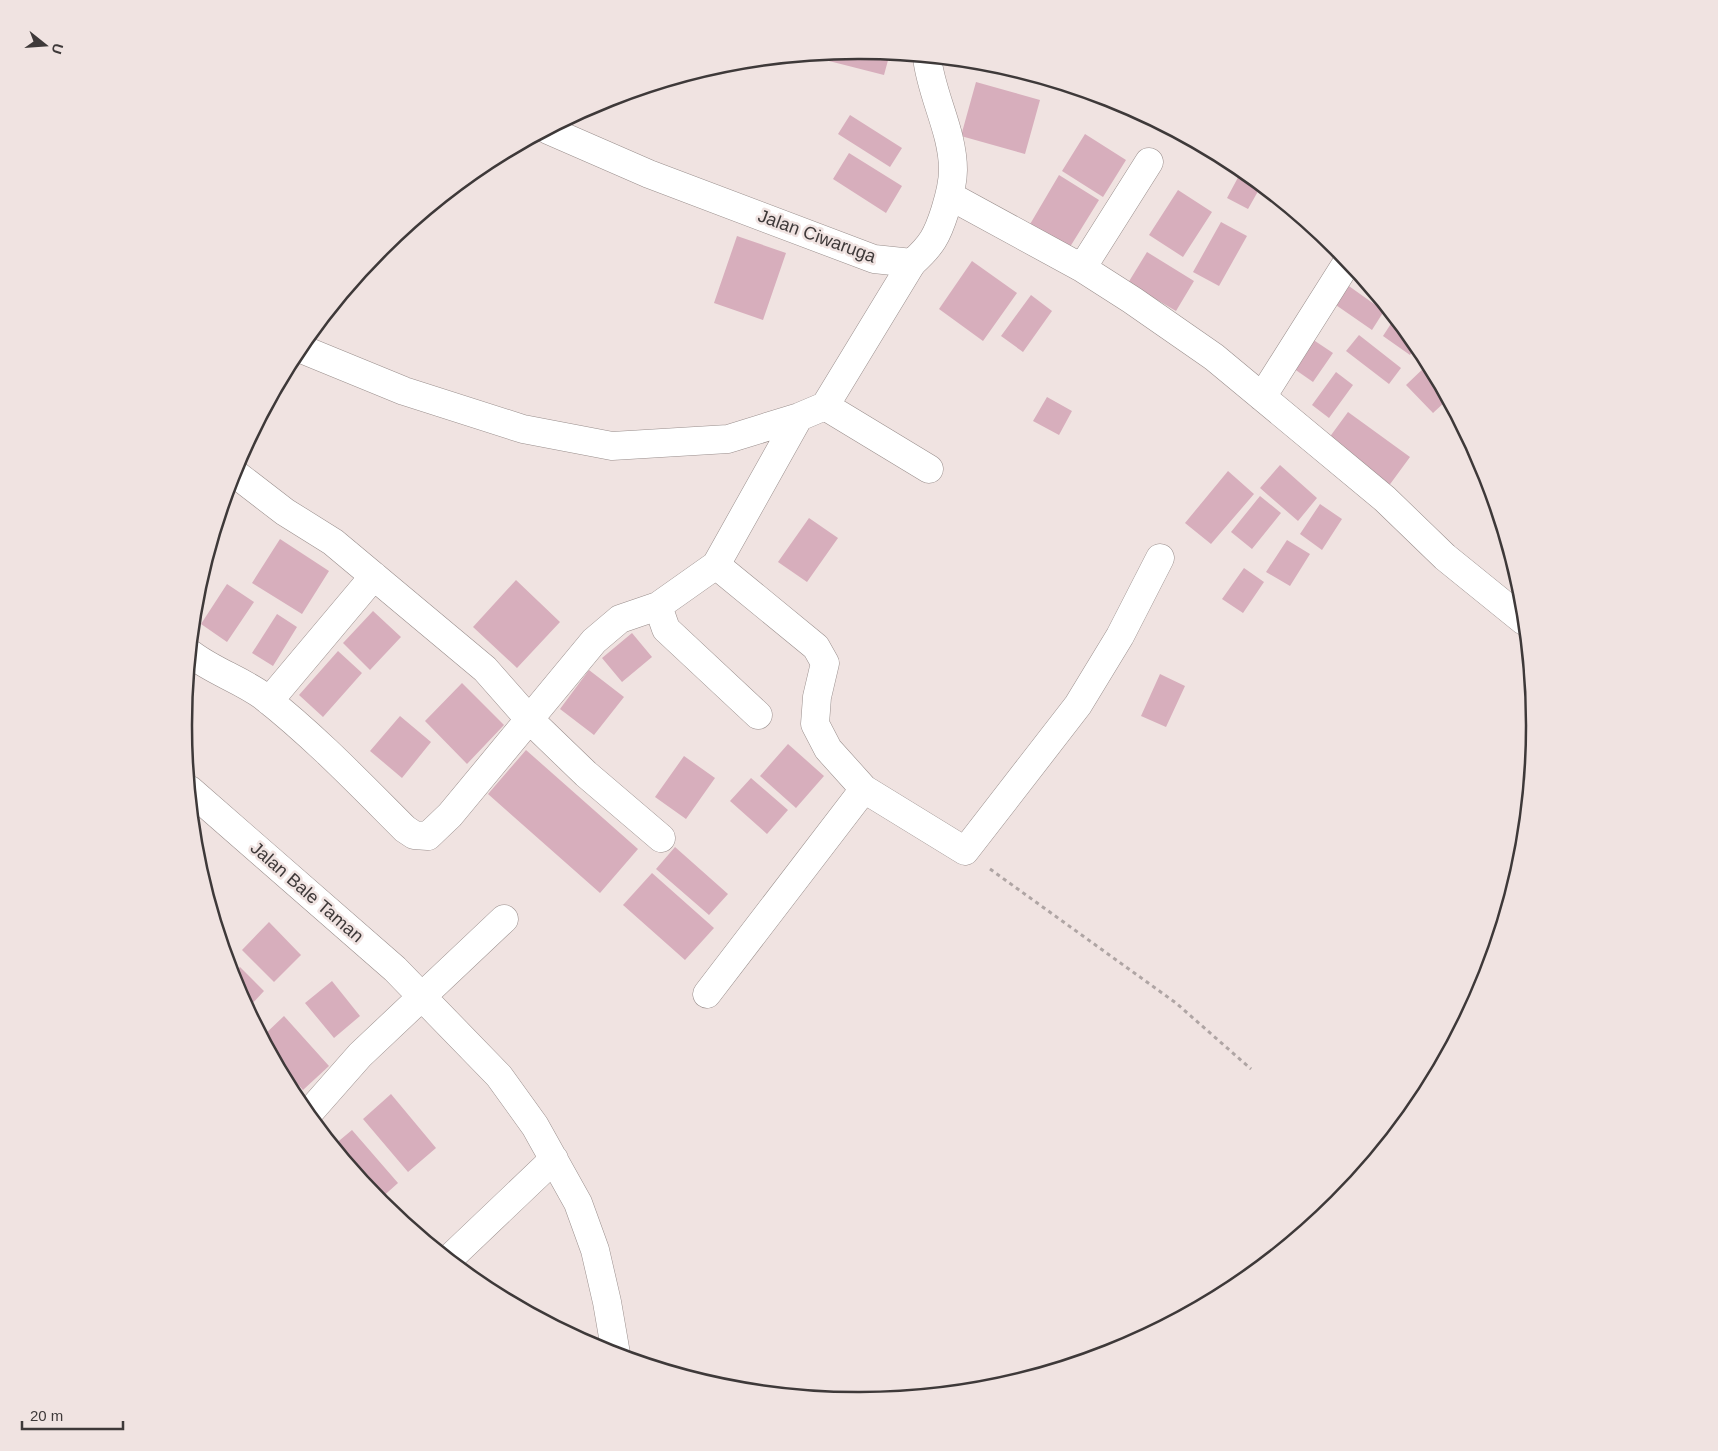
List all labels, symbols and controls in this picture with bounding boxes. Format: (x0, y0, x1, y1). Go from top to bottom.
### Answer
north arrow (20, 20, 70, 70)
text: U (48, 42, 67, 56)
street label: Jalan Ciwaruga (755, 205, 880, 267)
street label: Jalan Bale Taman (247, 838, 367, 946)
scale bar (22, 1398, 124, 1430)
text: 20 m (30, 1407, 63, 1424)

